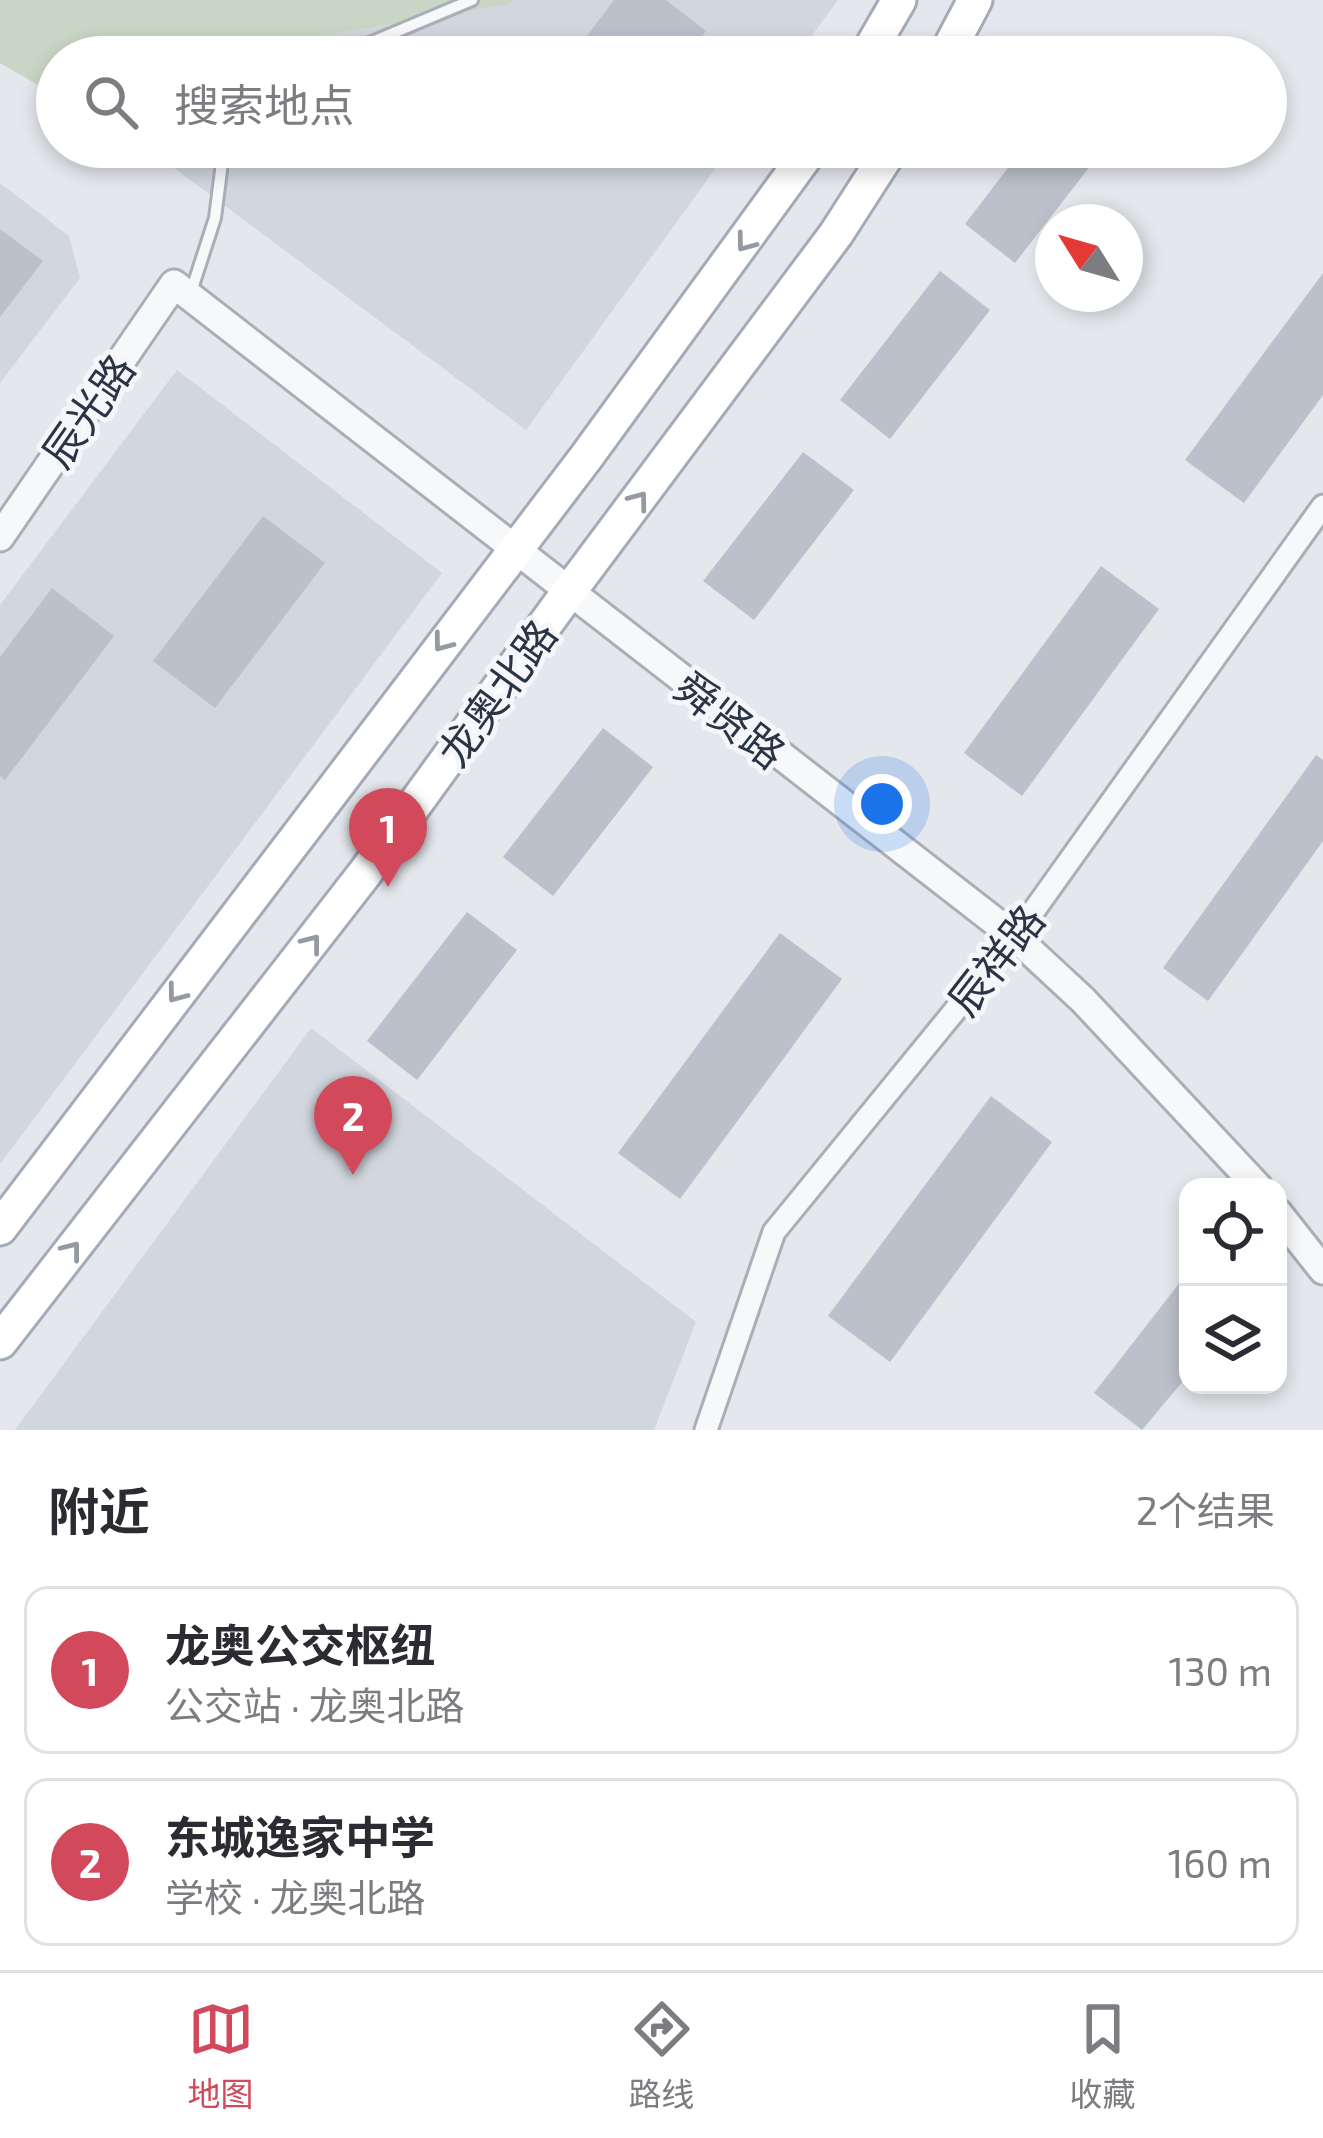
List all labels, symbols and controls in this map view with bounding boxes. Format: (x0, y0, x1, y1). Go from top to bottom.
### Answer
search box (36, 36, 1287, 168)
icon: search (78, 69, 144, 135)
text: 搜索地点 (174, 77, 354, 131)
north arrow (1035, 204, 1143, 312)
one-way arrow (737, 229, 759, 251)
street label: 辰光路 (30, 344, 144, 476)
one-way arrow (624, 491, 646, 513)
street label: 龙奥北路 (426, 609, 566, 775)
one-way arrow (434, 630, 456, 651)
street label: 舜贤路 (666, 661, 796, 777)
your location (852, 774, 912, 834)
pin: 1 (349, 788, 427, 887)
street label: 辰祥路 (937, 894, 1053, 1024)
one-way arrow (298, 934, 319, 956)
one-way arrow (168, 981, 190, 1002)
pin: 2 (314, 1076, 392, 1175)
map controls (1179, 1178, 1287, 1394)
button: locate (1179, 1178, 1287, 1286)
one-way arrow (58, 1242, 79, 1264)
button: layers (1179, 1286, 1287, 1394)
text: 附近 (48, 1479, 150, 1540)
text: 2个结果 (1136, 1486, 1275, 1533)
text: 龙奥公交枢纽 (165, 1617, 435, 1671)
text: 1 (82, 1647, 98, 1694)
text: 130 m (1168, 1647, 1272, 1694)
text: 公交站 · 龙奥北路 (165, 1681, 465, 1728)
text: 东城逸家中学 (165, 1809, 435, 1863)
text: 2 (79, 1839, 101, 1886)
text: 160 m (1168, 1839, 1272, 1886)
text: 学校 · 龙奥北路 (165, 1873, 426, 1920)
tab: 地图 (188, 1996, 254, 2116)
tab: 路线 (629, 1996, 695, 2116)
tab: 收藏 (1070, 1996, 1136, 2116)

